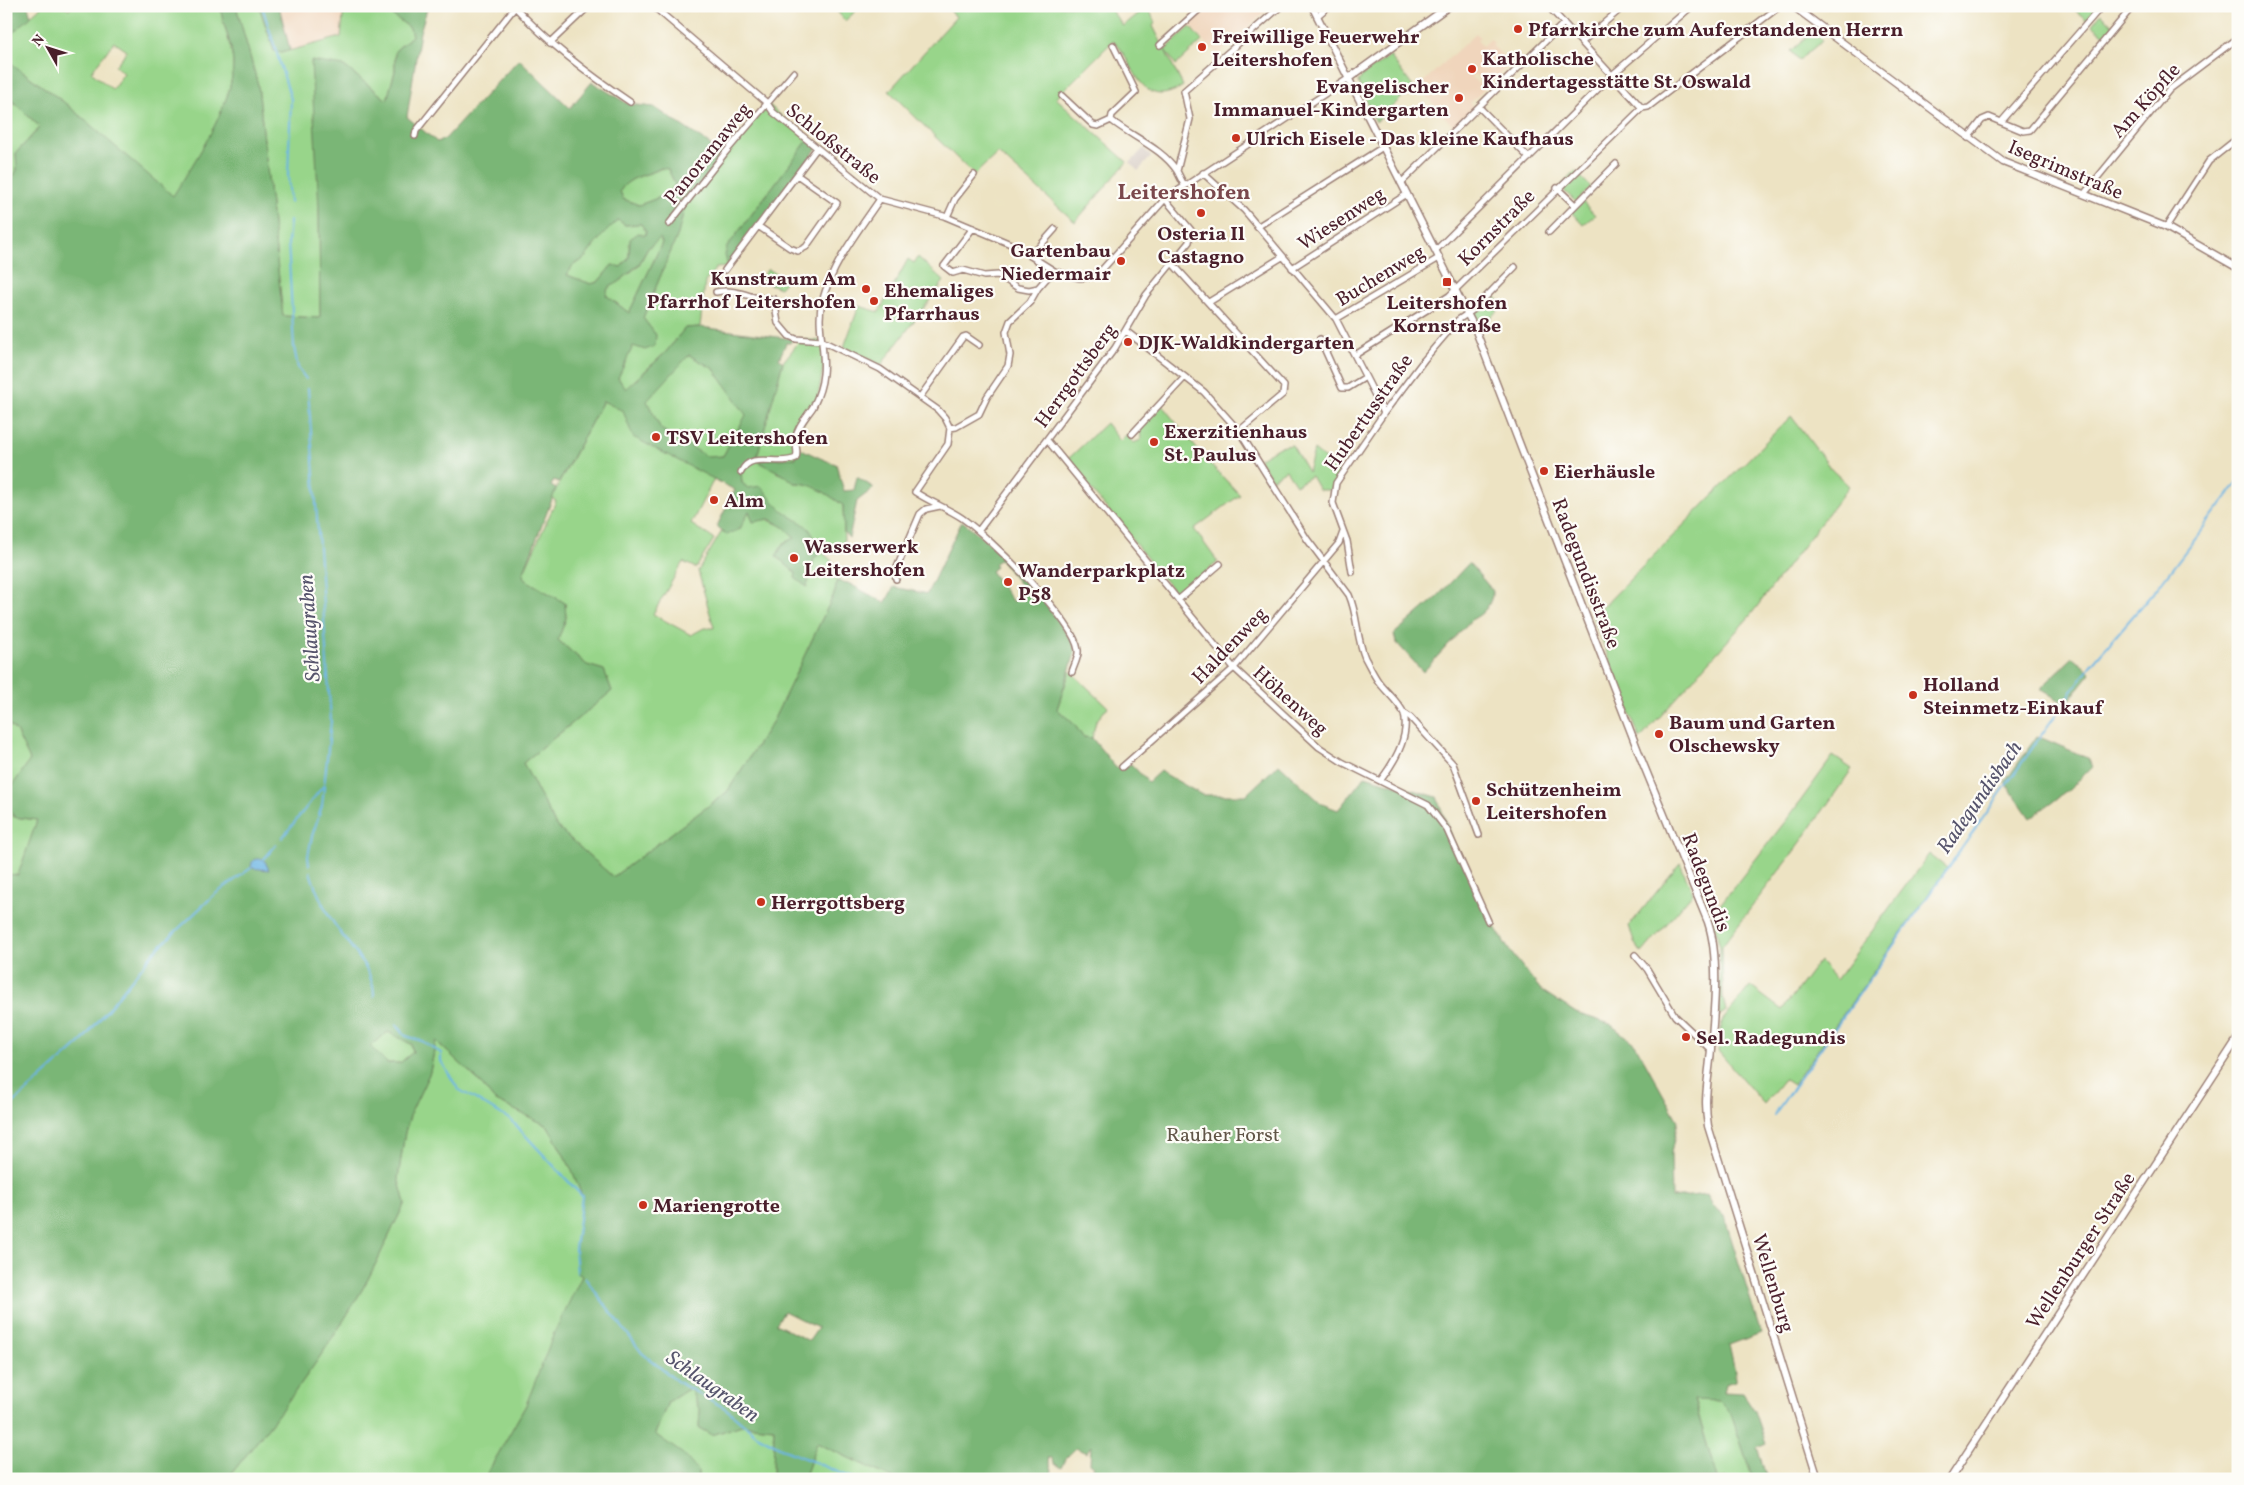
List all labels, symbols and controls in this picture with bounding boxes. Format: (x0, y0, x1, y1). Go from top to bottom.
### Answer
place label: Pfarrkirche zum Auferstandenen Herrn (1528, 17, 1903, 45)
north arrow (22, 22, 72, 72)
marker: Pfarrkirche zum Auferstandenen Herrn (1512, 23, 1524, 35)
place label: Freiwillige Feuerwehr Leitershofen (1212, 24, 1420, 75)
text: N (28, 31, 50, 51)
marker: Freiwillige Feuerwehr Leitershofen (1196, 41, 1208, 53)
place label: Katholische Kindertagesstätte St. Oswald (1482, 46, 1751, 97)
street label: Am Köpfle (2105, 58, 2188, 145)
marker: Katholische Kindertagesstätte St. Oswald (1466, 63, 1478, 75)
place label: Evangelischer Immanuel-Kindergarten (1214, 74, 1449, 125)
marker: Evangelischer Immanuel-Kindergarten (1453, 92, 1465, 104)
street label: Panoramaweg (658, 97, 759, 211)
street label: Schloßstraße (779, 97, 886, 192)
place label: Ulrich Eisele - Das kleine Kaufhaus (1246, 126, 1574, 154)
marker: Ulrich Eisele - Das kleine Kaufhaus (1230, 132, 1242, 144)
street label: Isegrimstraße (2003, 134, 2127, 208)
district label: Leitershofen (1117, 178, 1251, 209)
street label: Wiesenweg (1293, 181, 1391, 258)
street label: Kornstraße (1452, 183, 1542, 273)
marker: Osteria Il Castagno (1195, 207, 1207, 219)
place label: Osteria Il Castagno (1157, 221, 1245, 272)
place label: Gartenbau Niedermair (1001, 238, 1111, 289)
street label: Buchenweg (1331, 239, 1431, 314)
marker: Gartenbau Niedermair (1115, 255, 1127, 267)
place label: Kunstraum Am Pfarrhof Leitershofen (647, 266, 856, 317)
marker: Leitershofen Kornstraße (1441, 276, 1453, 288)
place label: Ehemaliges Pfarrhaus (884, 278, 994, 329)
marker: Kunstraum Am Pfarrhof Leitershofen (860, 283, 872, 295)
place label: Leitershofen Kornstraße (1386, 290, 1508, 341)
marker: Ehemaliges Pfarrhaus (868, 295, 880, 307)
street label: Herrgottsberg (1029, 318, 1124, 434)
place label: DJK-Waldkindergarten (1138, 330, 1355, 358)
marker: DJK-Waldkindergarten (1122, 336, 1134, 348)
street label: Hubertusstraße (1319, 349, 1421, 477)
place label: Exerzitienhaus St. Paulus (1164, 419, 1307, 470)
place label: TSV Leitershofen (666, 425, 828, 453)
marker: TSV Leitershofen (650, 431, 662, 443)
marker: Exerzitienhaus St. Paulus (1148, 436, 1160, 448)
place label: Eierhäusle (1554, 459, 1655, 487)
marker: Eierhäusle (1538, 465, 1550, 477)
place label: Alm (724, 488, 764, 516)
marker: Alm (708, 494, 720, 506)
street label: Radegundisstraße (1544, 494, 1627, 653)
place label: Wasserwerk Leitershofen (804, 534, 925, 585)
marker: Wasserwerk Leitershofen (788, 552, 800, 564)
place label: Wanderparkplatz P58 (1018, 558, 1185, 609)
water label: Schlaugraben (292, 573, 329, 683)
marker: Wanderparkplatz P58 (1002, 576, 1014, 588)
street label: Haldenweg (1186, 601, 1275, 691)
street label: Höhenweg (1246, 660, 1334, 743)
place label: Holland Steinmetz-Einkauf (1923, 672, 2105, 723)
marker: Holland Steinmetz-Einkauf (1907, 689, 1919, 701)
place label: Baum und Garten Olschewsky (1669, 710, 1836, 761)
marker: Baum und Garten Olschewsky (1653, 728, 1665, 740)
water label: Radegundisbach (1931, 736, 2030, 860)
place label: Schützenheim Leitershofen (1486, 777, 1622, 828)
marker: Schützenheim Leitershofen (1470, 795, 1482, 807)
street label: Radegundis (1673, 829, 1737, 936)
place label: Herrgottsberg (771, 890, 905, 918)
marker: Herrgottsberg (755, 896, 767, 908)
place label: Sel. Radegundis (1696, 1025, 1846, 1053)
marker: Sel. Radegundis (1680, 1031, 1692, 1043)
park label: Rauher Forst (1166, 1122, 1280, 1150)
street label: Wellenburger Straße (2020, 1167, 2143, 1335)
place label: Mariengrotte (653, 1193, 780, 1221)
marker: Mariengrotte (637, 1199, 649, 1211)
street label: Wellenburg (1744, 1231, 1800, 1337)
water label: Schlaugraben (660, 1344, 765, 1430)

